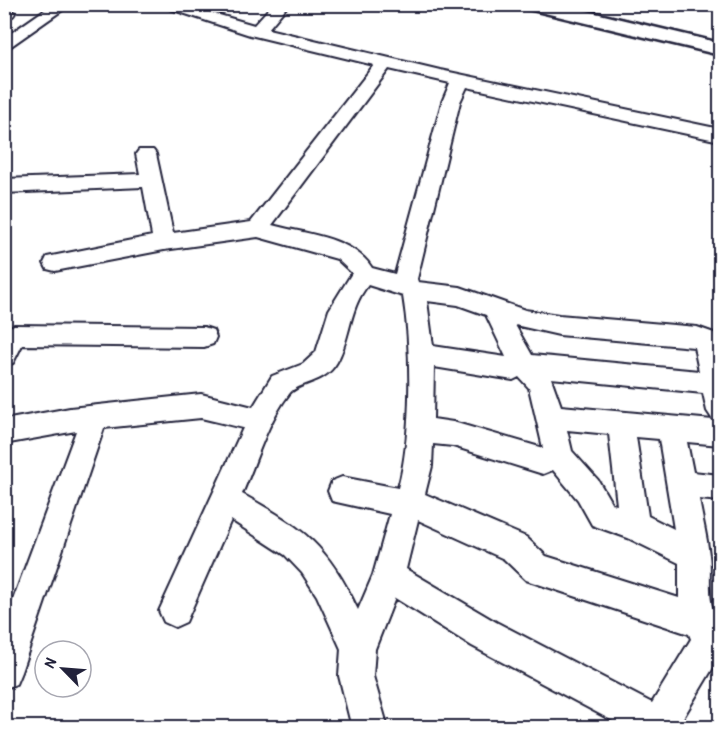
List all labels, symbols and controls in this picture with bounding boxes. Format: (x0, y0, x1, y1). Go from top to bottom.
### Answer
north arrow (33, 639, 93, 699)
text: N (38, 654, 61, 671)

